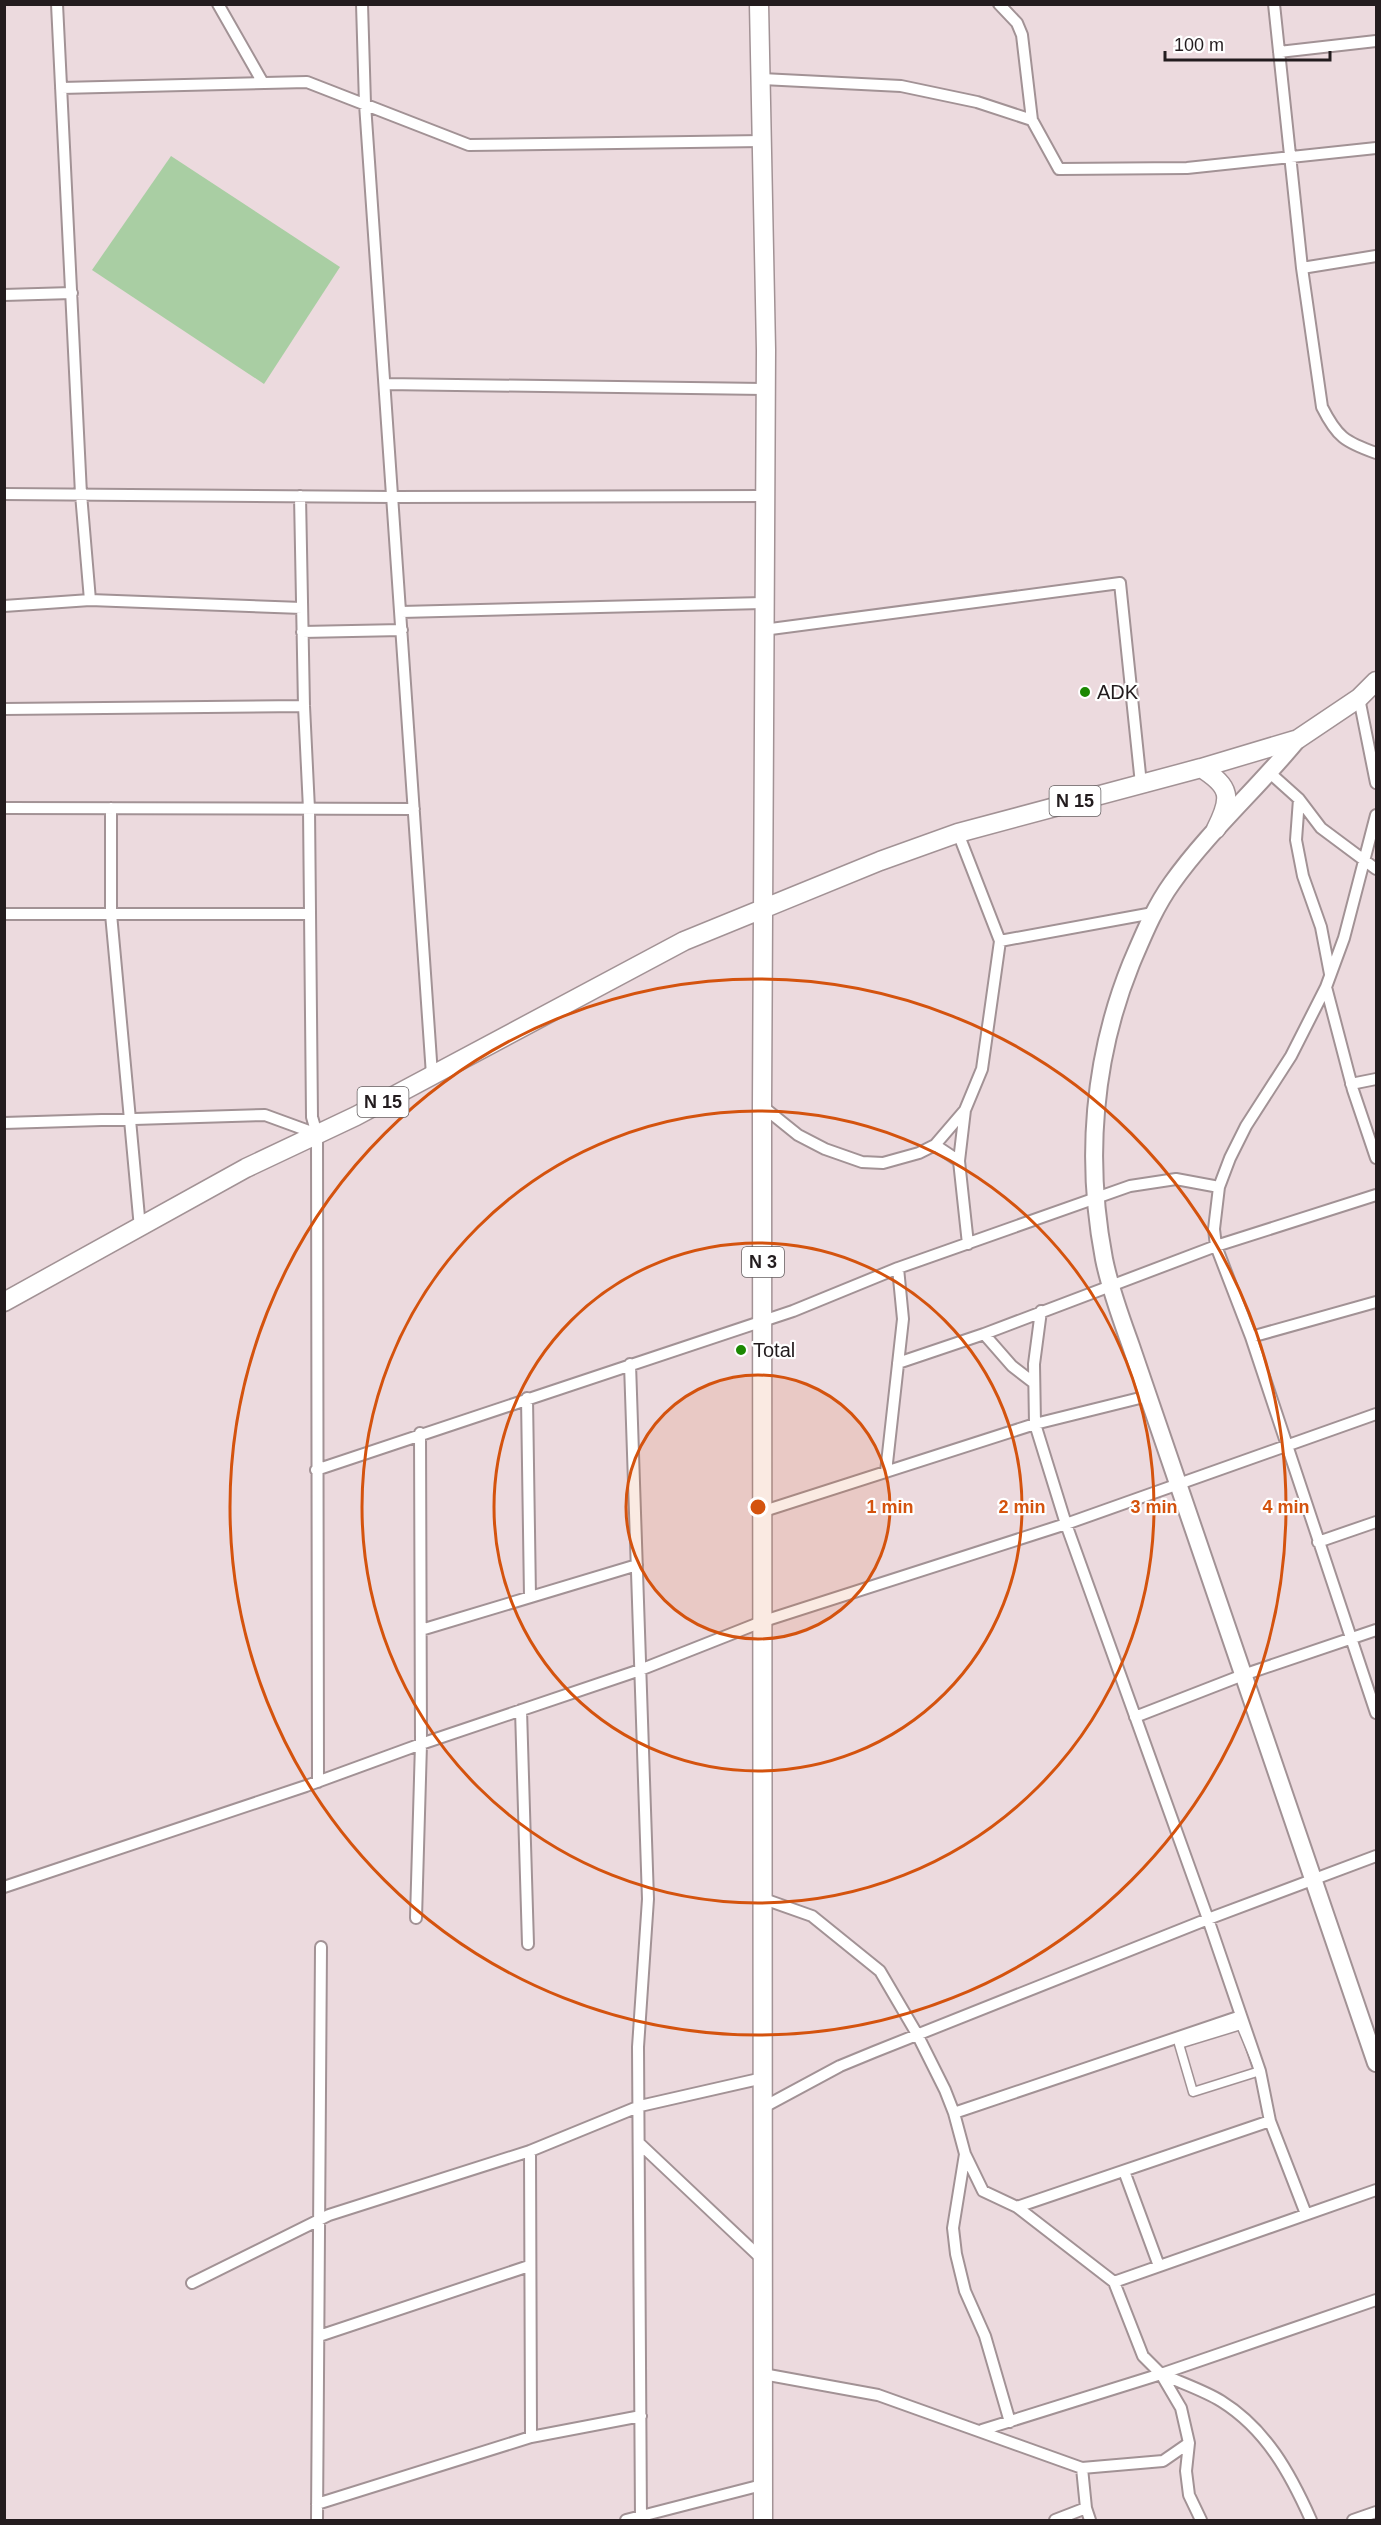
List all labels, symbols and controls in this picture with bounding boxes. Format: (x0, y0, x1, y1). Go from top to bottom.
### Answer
scale bar (1165, 24, 1330, 62)
text: 100 m (1174, 35, 1224, 55)
place label: ADK (1097, 681, 1139, 703)
marker: ADK (1078, 685, 1092, 699)
road number: N 15 (1050, 786, 1100, 816)
road number: N 15 (358, 1087, 409, 1117)
road number: N 3 (742, 1247, 784, 1277)
place label: Total (753, 1339, 795, 1361)
marker: Total (734, 1343, 748, 1357)
centre of rings (748, 1497, 768, 1517)
text: 1 min (866, 1497, 914, 1517)
text: 2 min (998, 1497, 1046, 1517)
text: 3 min (1130, 1497, 1178, 1517)
text: 4 min (1262, 1497, 1310, 1517)

